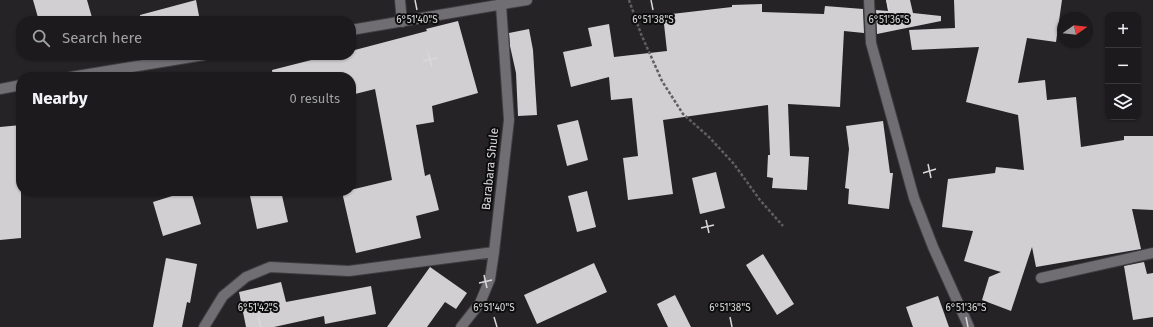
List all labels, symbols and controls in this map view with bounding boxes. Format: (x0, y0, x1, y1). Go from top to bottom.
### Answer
north arrow (1057, 12, 1093, 48)
map controls (1105, 12, 1141, 120)
button: + (1105, 12, 1141, 48)
text: 6°51'40"S (396, 14, 438, 26)
text: 6°51'38"S (632, 14, 674, 26)
text: 6°51'36"S (868, 14, 910, 26)
search box (16, 16, 356, 60)
icon: search (30, 27, 52, 49)
text: Search here (62, 29, 142, 47)
button: − (1105, 48, 1141, 84)
button: layers (1105, 84, 1141, 120)
text: Nearby (32, 88, 87, 109)
text: 0 results (289, 91, 340, 106)
street label: Barabara Shule (479, 127, 501, 211)
text: 6°51'42"S (238, 302, 279, 314)
text: 6°51'40"S (473, 302, 515, 314)
text: 6°51'38"S (709, 302, 751, 314)
text: 6°51'36"S (945, 302, 987, 314)

